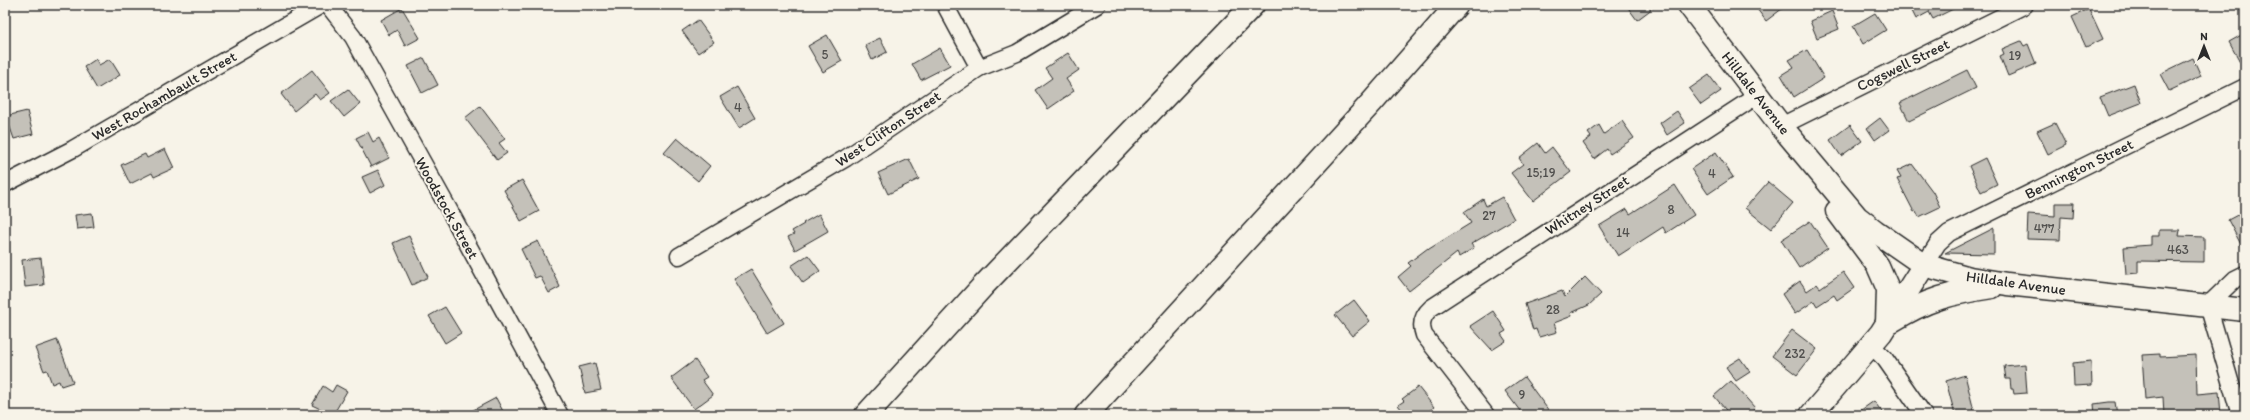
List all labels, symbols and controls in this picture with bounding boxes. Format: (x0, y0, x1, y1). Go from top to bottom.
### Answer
north arrow (2184, 26, 2224, 66)
text: N (2200, 30, 2208, 43)
street label: Cogswell Street (1854, 35, 1953, 95)
street label: West Rochambault Street (88, 47, 240, 145)
house number: 5 (822, 47, 829, 62)
street label: Hilldale Avenue (1718, 48, 1794, 138)
house number: 19 (2009, 48, 2022, 63)
street label: West Clifton Street (832, 87, 944, 171)
house number: 4 (734, 100, 742, 115)
street label: Bennington Street (2022, 135, 2136, 203)
street label: Woodstock Street (412, 154, 483, 262)
house number: 15;19 (1527, 165, 1556, 180)
house number: 4 (1708, 166, 1716, 181)
street label: Whitney Street (1542, 171, 1633, 239)
house number: 8 (1667, 202, 1675, 217)
house number: 27 (1482, 208, 1496, 223)
house number: 477 (2034, 221, 2055, 236)
house number: 14 (1616, 225, 1630, 240)
house number: 463 (2167, 242, 2189, 257)
street label: Hilldale Avenue (1965, 267, 2067, 299)
house number: 28 (1546, 302, 1560, 317)
house number: 232 (1785, 346, 1806, 361)
house number: 9 (1519, 387, 1526, 402)

